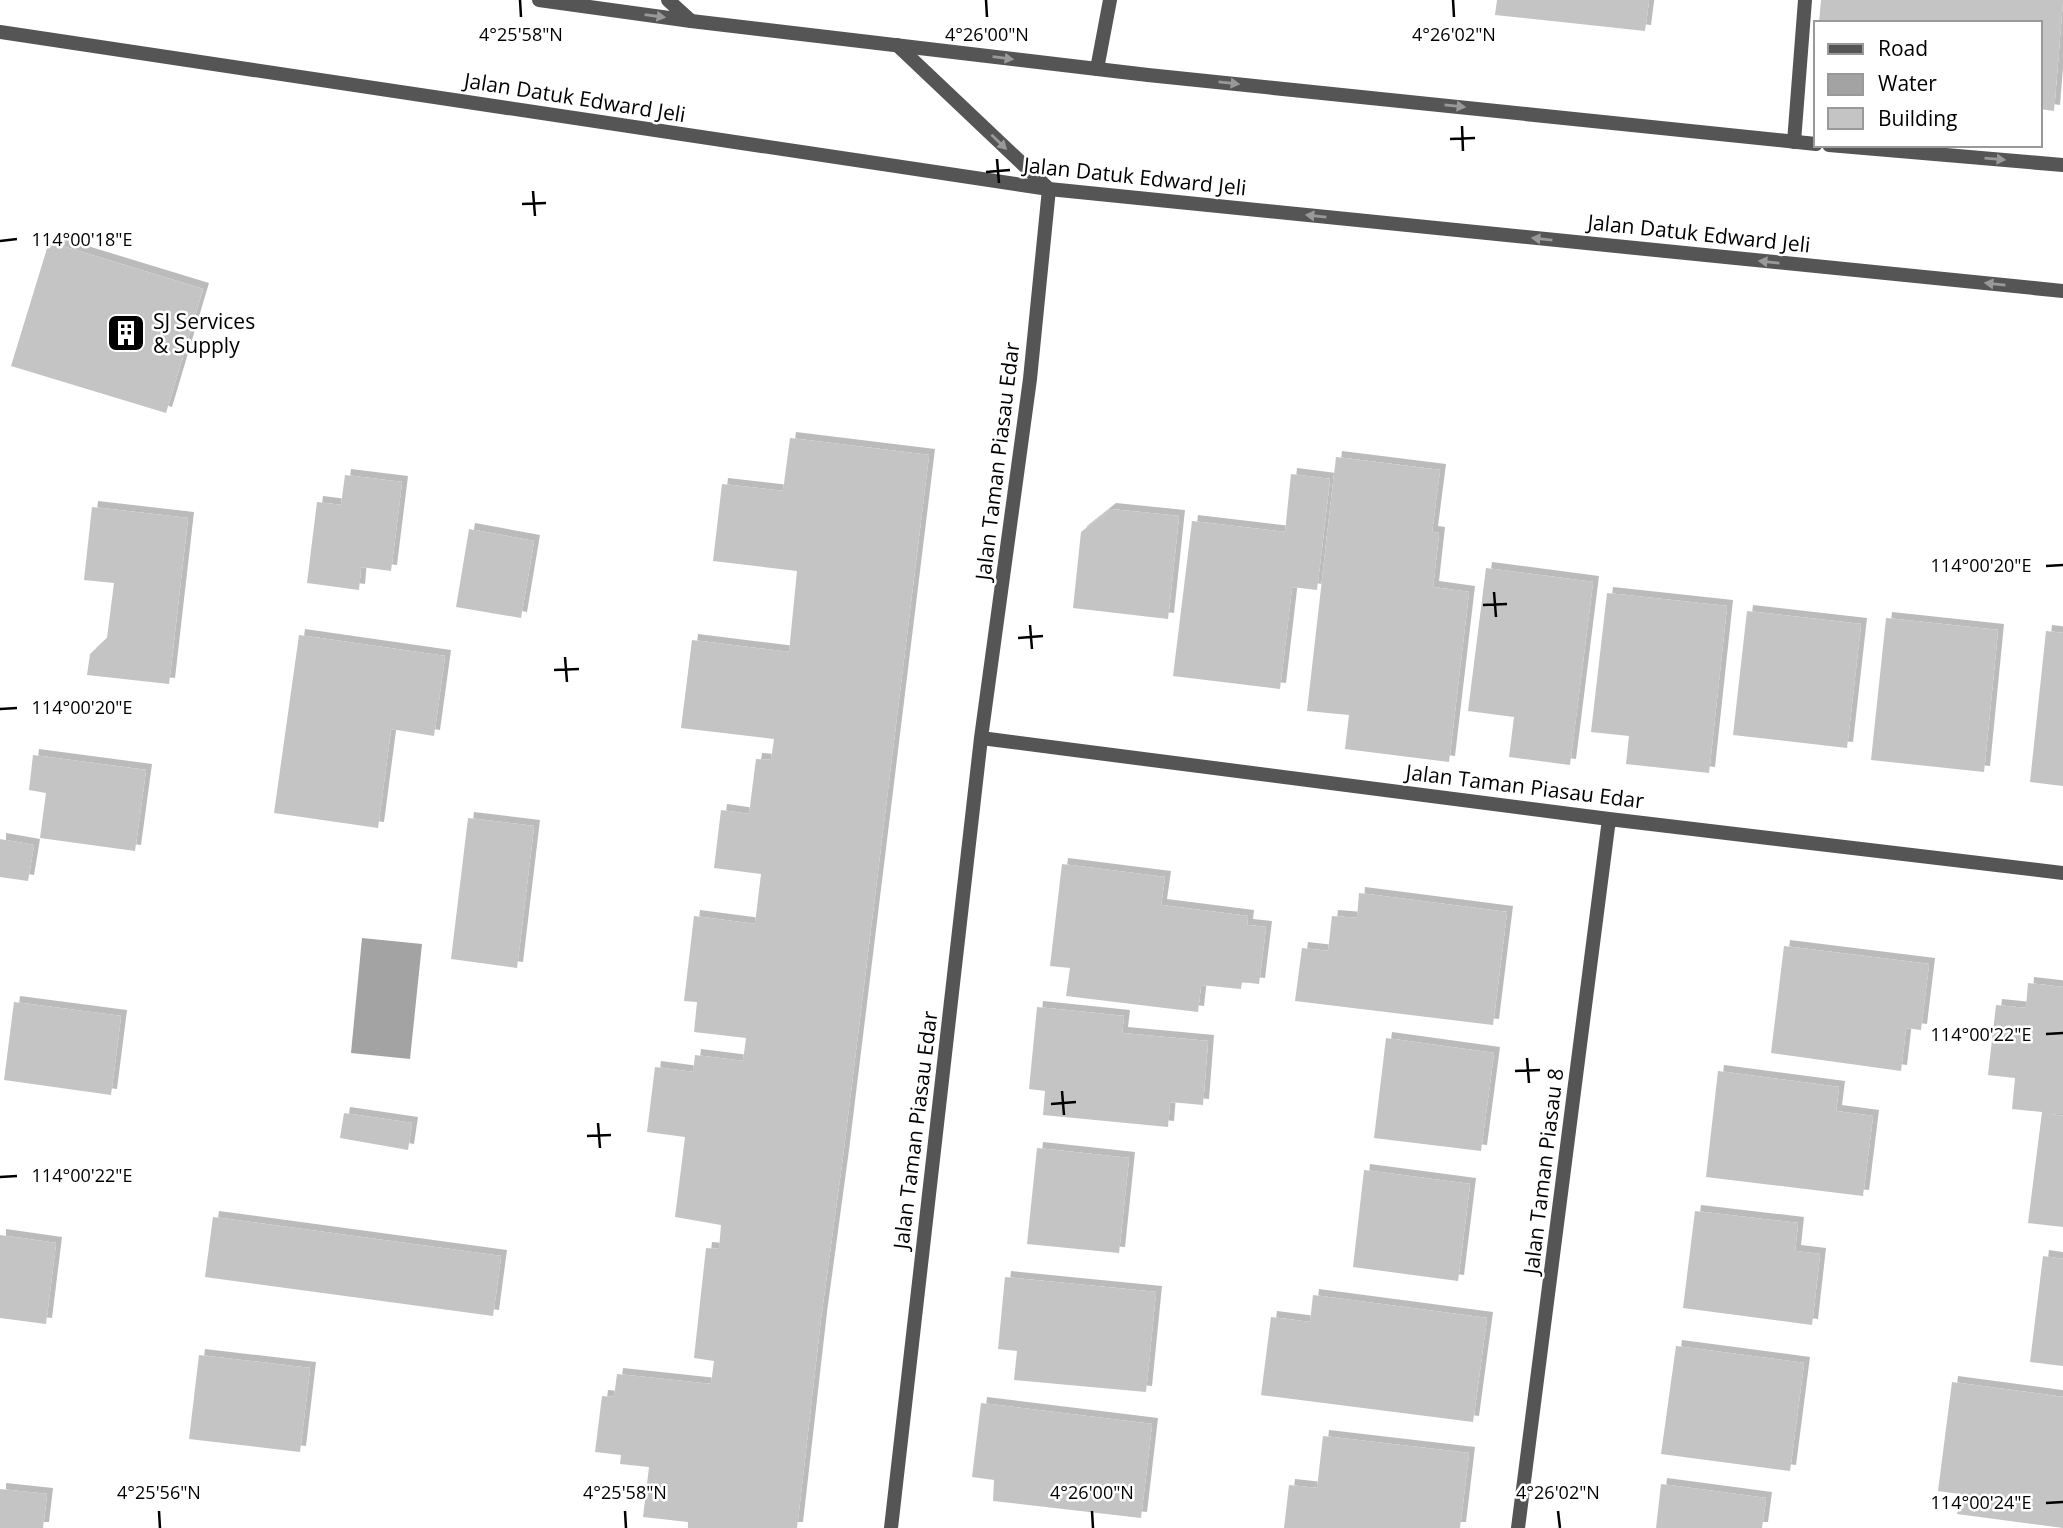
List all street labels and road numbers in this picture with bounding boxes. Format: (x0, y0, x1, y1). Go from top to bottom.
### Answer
street label: Jalan Datuk Edward Jeli (460, 65, 688, 128)
street label: Jalan Datuk Edward Jeli (1020, 150, 1248, 202)
street label: Jalan Datuk Edward Jeli (1584, 207, 1812, 259)
street label: Jalan Taman Piasau Edar (968, 340, 1026, 584)
street label: Jalan Taman Piasau Edar (1402, 757, 1646, 815)
street label: Jalan Taman Piasau Edar (886, 1009, 944, 1253)
street label: Jalan Taman Piasau 8 (1516, 1067, 1570, 1277)

